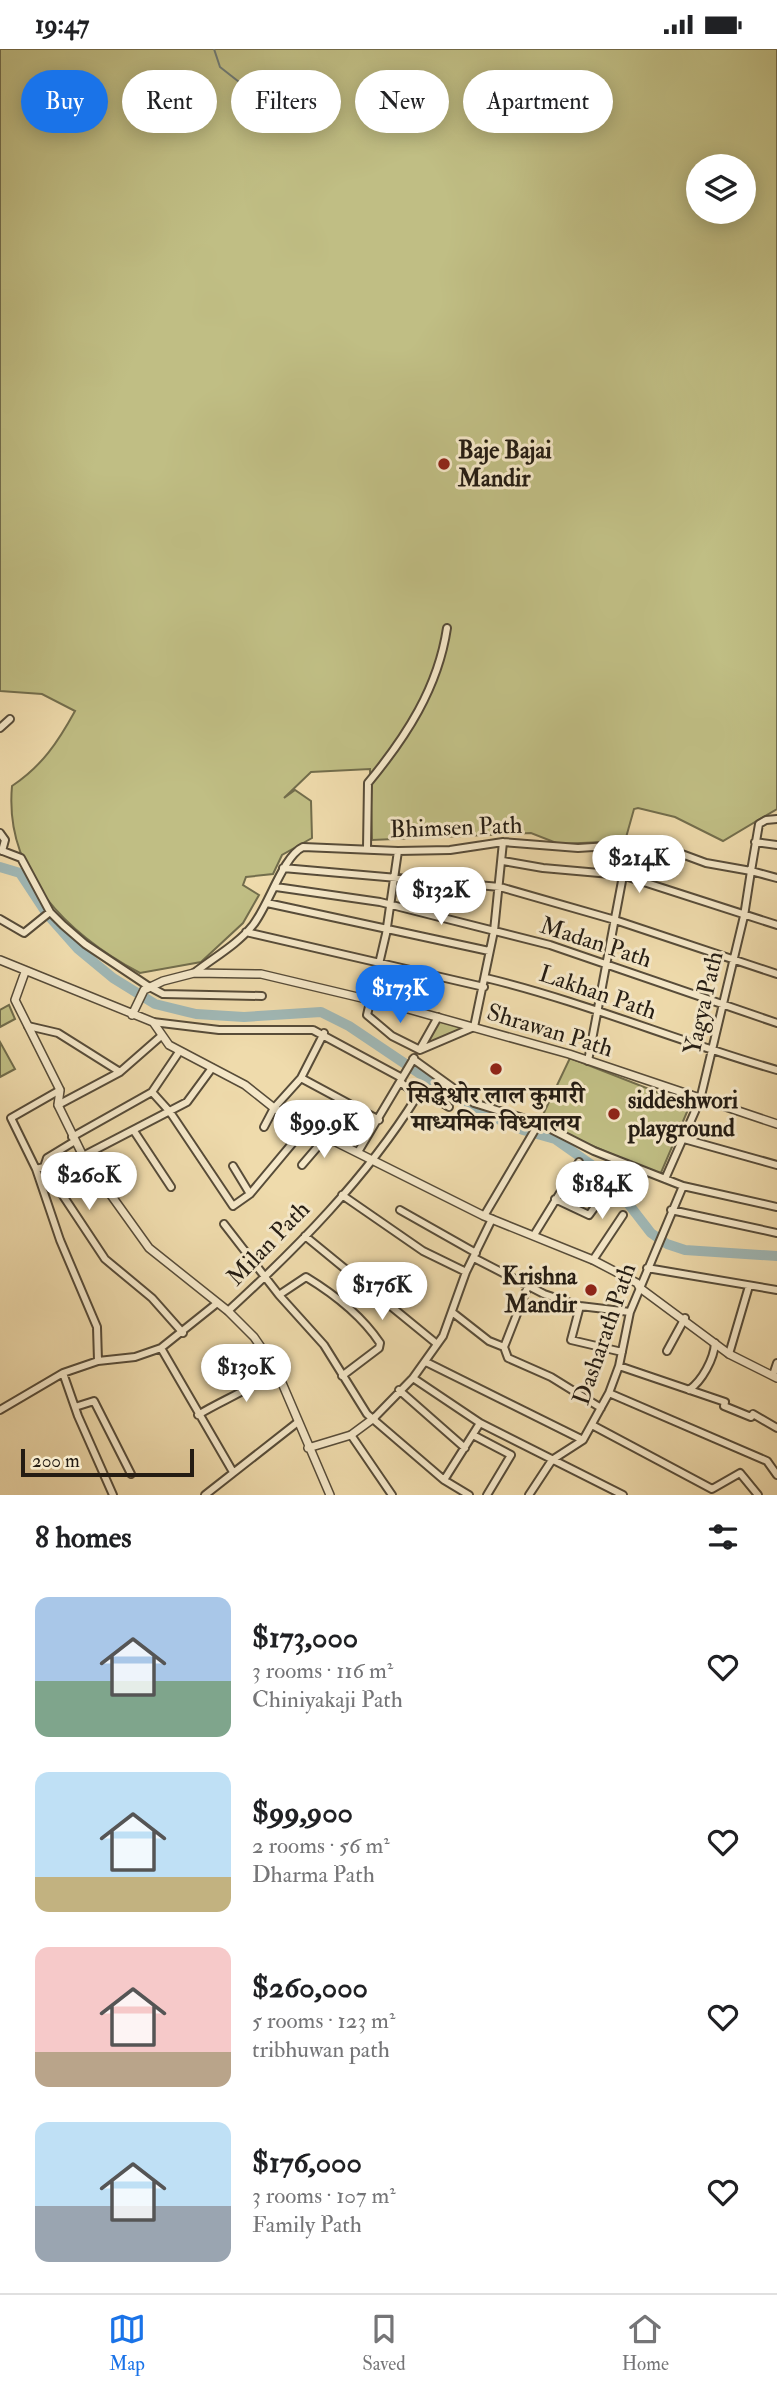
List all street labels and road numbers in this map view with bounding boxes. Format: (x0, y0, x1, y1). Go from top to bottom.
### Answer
street label: Bhimsen Path (389, 810, 523, 845)
street label: Madan Path (536, 910, 656, 975)
street label: Yagya Path (677, 948, 731, 1058)
street label: Lakhan Path (535, 958, 661, 1027)
street label: Shrawan Path (483, 997, 617, 1064)
street label: Milan Path (220, 1194, 317, 1293)
street label: Dasharath Path (566, 1259, 643, 1409)

